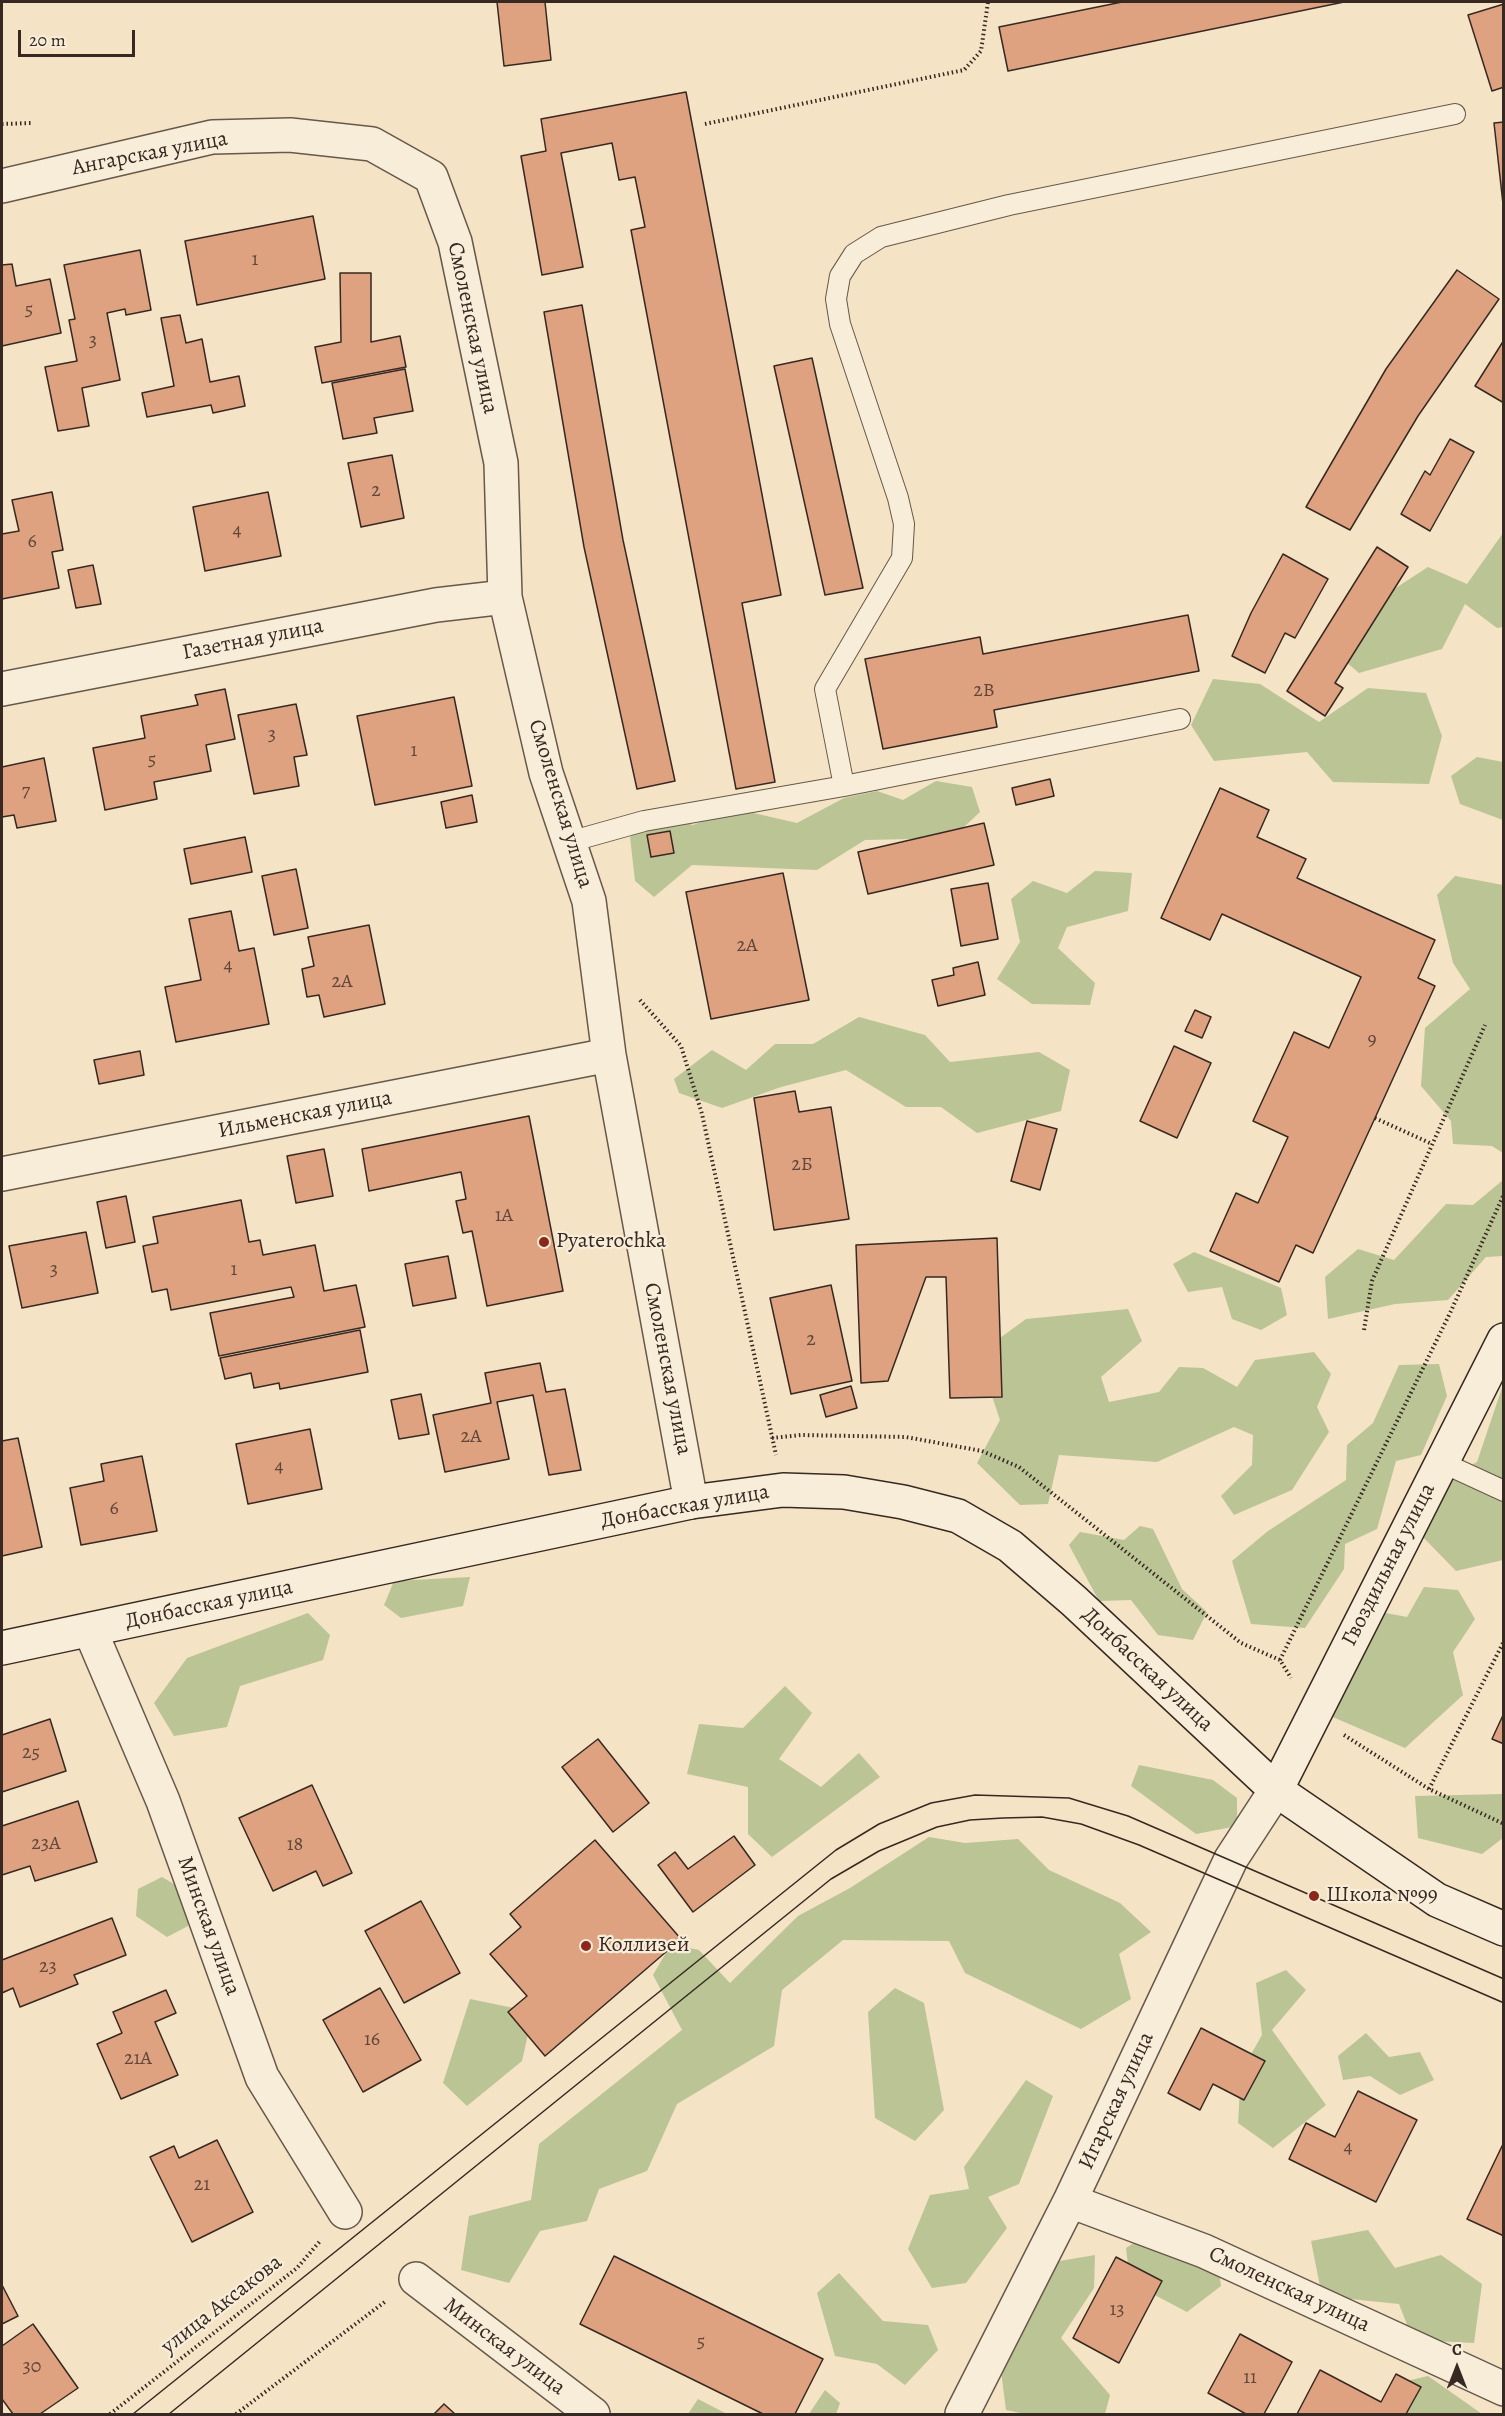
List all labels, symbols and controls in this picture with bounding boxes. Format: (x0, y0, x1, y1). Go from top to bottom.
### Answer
scale bar (21, 18, 138, 56)
text: 20 m (29, 28, 66, 52)
street label: Ангарская улица (70, 126, 230, 182)
street label: Смоленская улица (441, 240, 503, 416)
house number: 1 (252, 248, 258, 272)
house number: 5 (25, 298, 33, 322)
house number: 3 (89, 329, 97, 353)
house number: 2 (371, 479, 381, 503)
house number: 4 (232, 519, 242, 543)
house number: 6 (27, 530, 37, 554)
street label: Газетная улица (180, 613, 326, 667)
house number: 2В (973, 679, 995, 703)
street label: Смоленская улица (522, 717, 598, 891)
house number: 3 (268, 723, 276, 747)
house number: 1 (411, 739, 417, 763)
house number: 5 (148, 748, 156, 772)
house number: 7 (22, 779, 30, 803)
house number: 2А (736, 934, 758, 958)
house number: 4 (223, 954, 233, 978)
house number: 2А (331, 970, 353, 994)
house number: 9 (1367, 1028, 1377, 1052)
street label: Ильменская улица (216, 1085, 394, 1145)
house number: 2Б (791, 1153, 813, 1177)
house number: 1А (495, 1204, 513, 1228)
place label: Pyaterochka (556, 1229, 666, 1255)
marker: Pyaterochka (537, 1235, 551, 1249)
house number: 3 (50, 1258, 58, 1282)
house number: 1 (231, 1258, 237, 1282)
street label: Смоленская улица (637, 1281, 697, 1457)
house number: 2 (806, 1328, 816, 1352)
house number: 2А (460, 1425, 482, 1449)
house number: 4 (274, 1455, 284, 1479)
street label: Донбасская улица (599, 1479, 771, 1535)
street label: Гвоздильная улица (1337, 1479, 1441, 1651)
house number: 6 (109, 1497, 119, 1521)
street label: Донбасская улица (123, 1574, 295, 1636)
street label: Донбасская улица (1076, 1602, 1218, 1738)
house number: 25 (22, 1741, 40, 1765)
house number: 23А (31, 1832, 61, 1856)
house number: 18 (287, 1833, 303, 1857)
street label: Минская улица (171, 1853, 245, 1999)
place label: Школа №99 (1326, 1883, 1438, 1909)
marker: Школа №99 (1307, 1889, 1321, 1903)
place label: Коллизей (598, 1933, 690, 1959)
marker: Коллизей (579, 1939, 593, 1953)
house number: 23 (39, 1955, 57, 1979)
house number: 16 (364, 2028, 380, 2052)
street label: Игарская улица (1074, 2028, 1160, 2174)
house number: 21А (124, 2047, 152, 2071)
house number: 4 (1343, 2136, 1353, 2160)
house number: 21 (194, 2173, 210, 2197)
street label: Смоленская улица (1204, 2241, 1374, 2339)
street label: улица Аксакова (156, 2250, 288, 2360)
street label: Минская улица (438, 2293, 570, 2401)
house number: 13 (1109, 2298, 1125, 2322)
house number: 5 (697, 2330, 705, 2354)
north arrow (1427, 2338, 1487, 2398)
text: С (1452, 2339, 1462, 2361)
house number: 30 (23, 2355, 41, 2379)
house number: 11 (1243, 2366, 1257, 2390)

